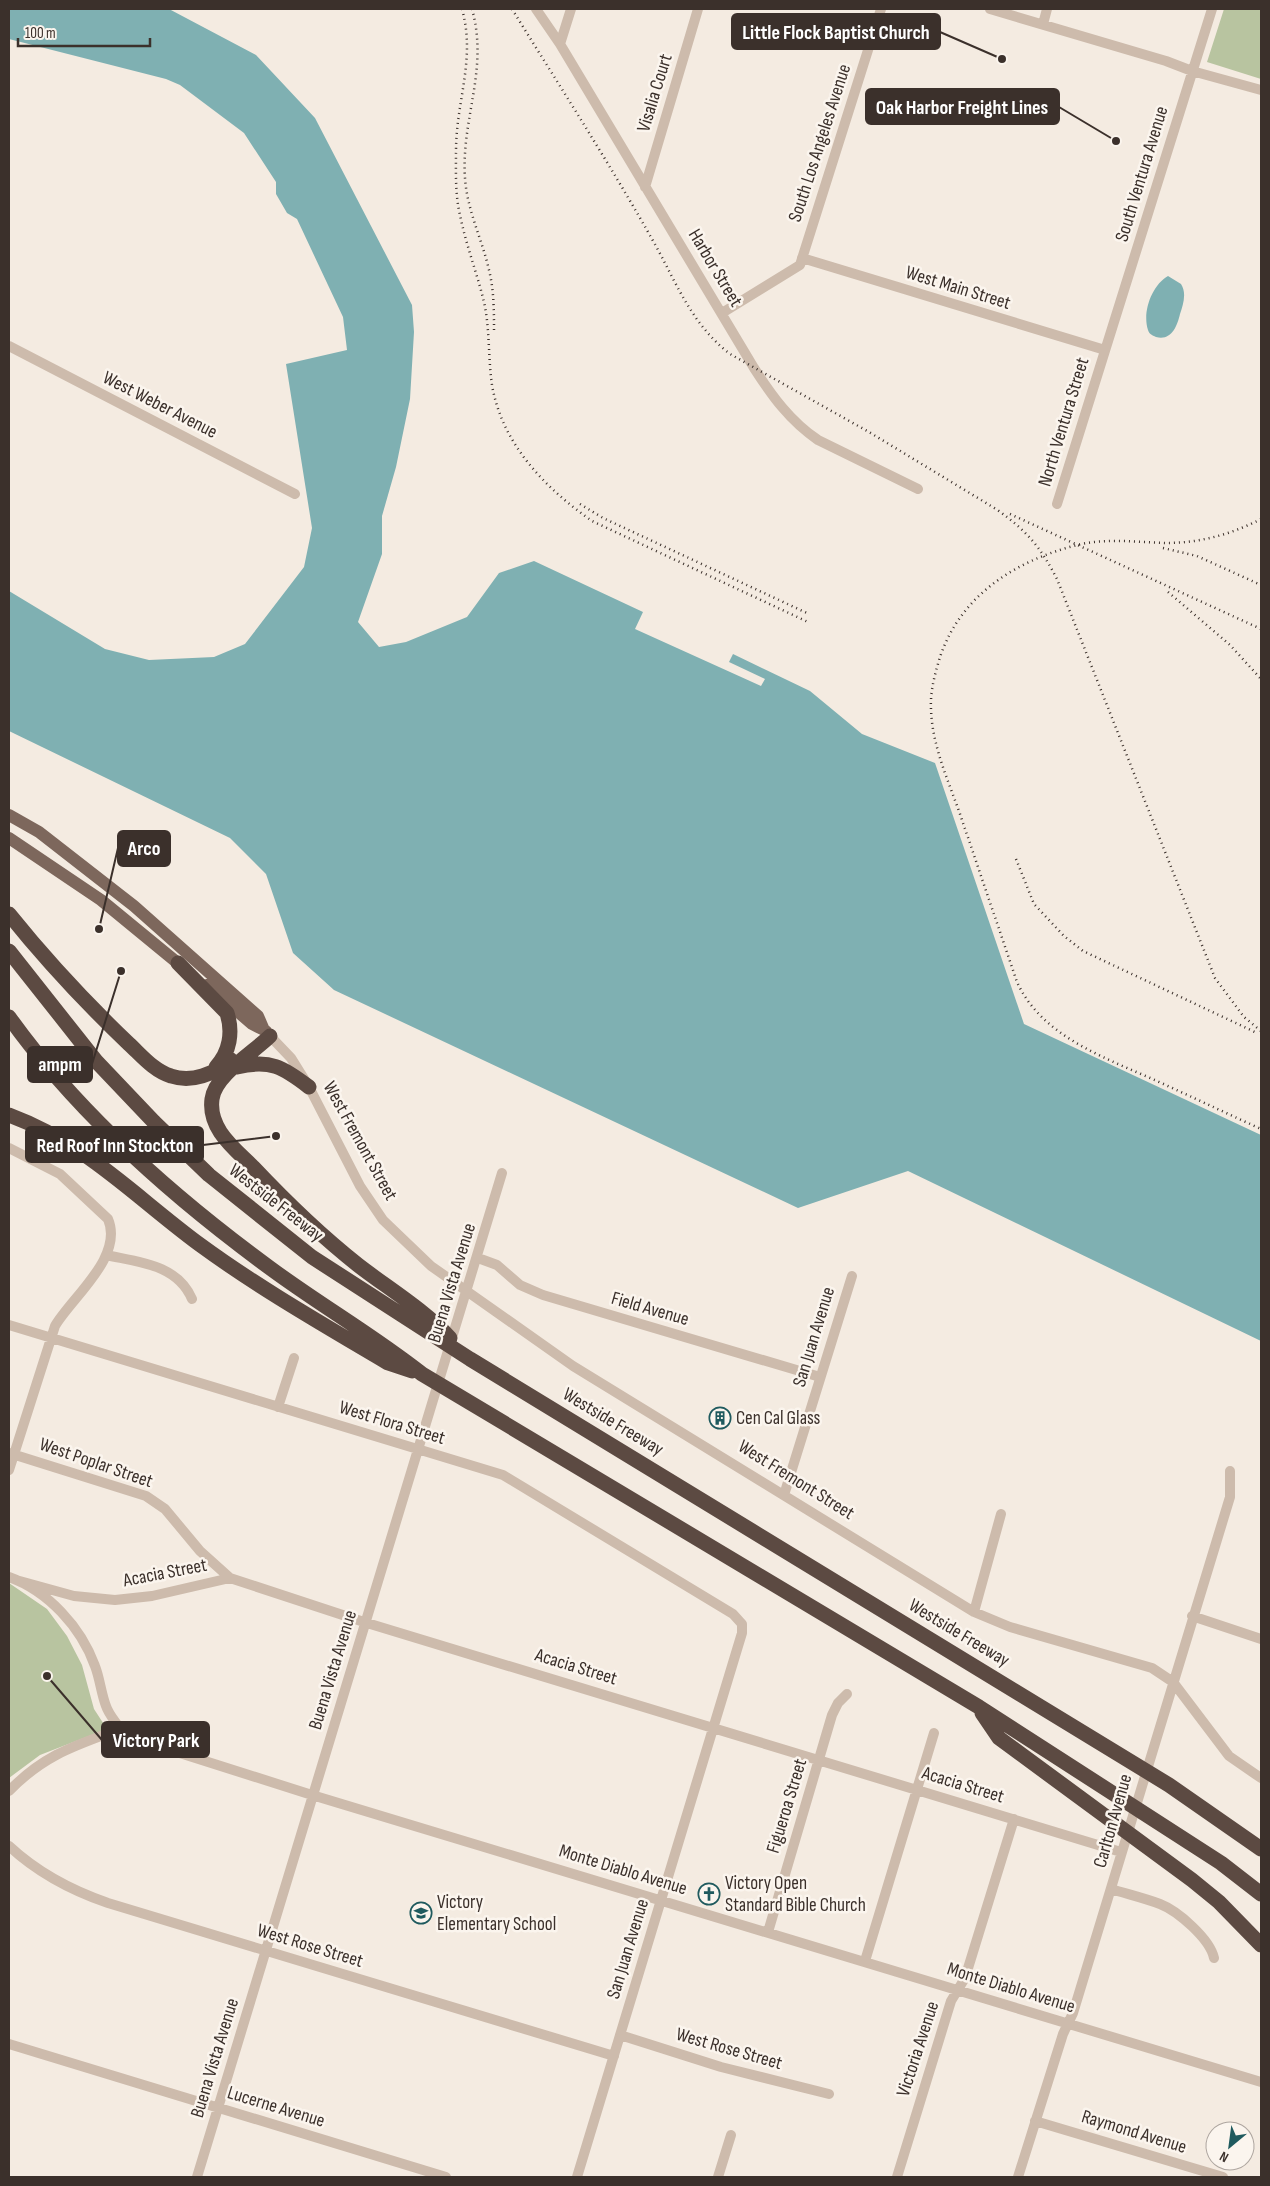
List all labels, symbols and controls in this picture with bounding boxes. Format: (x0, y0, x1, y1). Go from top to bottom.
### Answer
callout: Little Flock Baptist Church (732, 14, 940, 49)
scale bar (18, 15, 150, 47)
text: Little Flock Baptist Church (742, 21, 930, 45)
text: 100 m (25, 24, 56, 43)
street label: Visalia Court (632, 51, 678, 135)
street label: South Los Angeles Avenue (784, 61, 856, 225)
callout: Oak Harbor Freight Lines (866, 89, 1059, 124)
text: Oak Harbor Freight Lines (876, 96, 1049, 120)
street label: South Ventura Avenue (1110, 103, 1174, 245)
street label: Harbor Street (683, 225, 747, 311)
street label: West Main Street (903, 261, 1014, 315)
street label: North Ventura Street (1034, 355, 1095, 489)
street label: West Weber Avenue (99, 366, 221, 444)
callout: Arco (118, 831, 170, 866)
text: Arco (127, 837, 160, 861)
callout: ampm (28, 1047, 92, 1082)
text: ampm (38, 1053, 82, 1077)
street label: West Fremont Street (318, 1077, 402, 1205)
callout: Red Roof Inn Stockton (26, 1127, 203, 1162)
text: Red Roof Inn Stockton (37, 1134, 194, 1158)
street label: Westside Freeway (224, 1159, 328, 1247)
street label: Buena Vista Avenue (423, 1220, 481, 1346)
street label: San Juan Avenue (788, 1284, 840, 1390)
street label: Field Avenue (609, 1287, 691, 1331)
street label: Westside Freeway (558, 1383, 668, 1461)
street label: West Flora Street (336, 1396, 448, 1450)
building icon: Cen Cal Glass (708, 1406, 732, 1430)
place label: Cen Cal Glass (736, 1407, 821, 1430)
street label: West Poplar Street (36, 1433, 156, 1493)
street label: West Fremont Street (734, 1435, 858, 1525)
street label: Acacia Street (120, 1554, 209, 1593)
street label: Westside Freeway (904, 1594, 1014, 1672)
street label: Buena Vista Avenue (304, 1607, 362, 1733)
street label: Acacia Street (531, 1643, 620, 1690)
callout: Victory Park (102, 1722, 209, 1757)
text: Victory Park (113, 1729, 200, 1753)
street label: Figueroa Street (762, 1756, 812, 1856)
street label: Acacia Street (918, 1761, 1007, 1808)
street label: Carlton Avenue (1089, 1772, 1137, 1870)
street label: Monte Diablo Avenue (556, 1840, 690, 1900)
place label: Victory Open Standard Bible Church (725, 1872, 866, 1917)
church icon: Victory Open Standard Bible Church (697, 1882, 721, 1906)
place label: Victory Elementary School (437, 1891, 556, 1936)
street label: San Juan Avenue (602, 1896, 654, 2002)
school or university icon: Victory Elementary School (409, 1901, 433, 1925)
street label: West Rose Street (254, 1919, 366, 1973)
street label: Monte Diablo Avenue (944, 1958, 1078, 2018)
street label: Buena Vista Avenue (186, 1995, 244, 2121)
street label: Victoria Avenue (892, 1998, 944, 2100)
street label: West Rose Street (673, 2023, 785, 2075)
street label: Lucerne Avenue (224, 2081, 328, 2133)
street label: Raymond Avenue (1079, 2105, 1189, 2159)
north arrow (1205, 2121, 1255, 2171)
text: N (1217, 2148, 1231, 2166)

